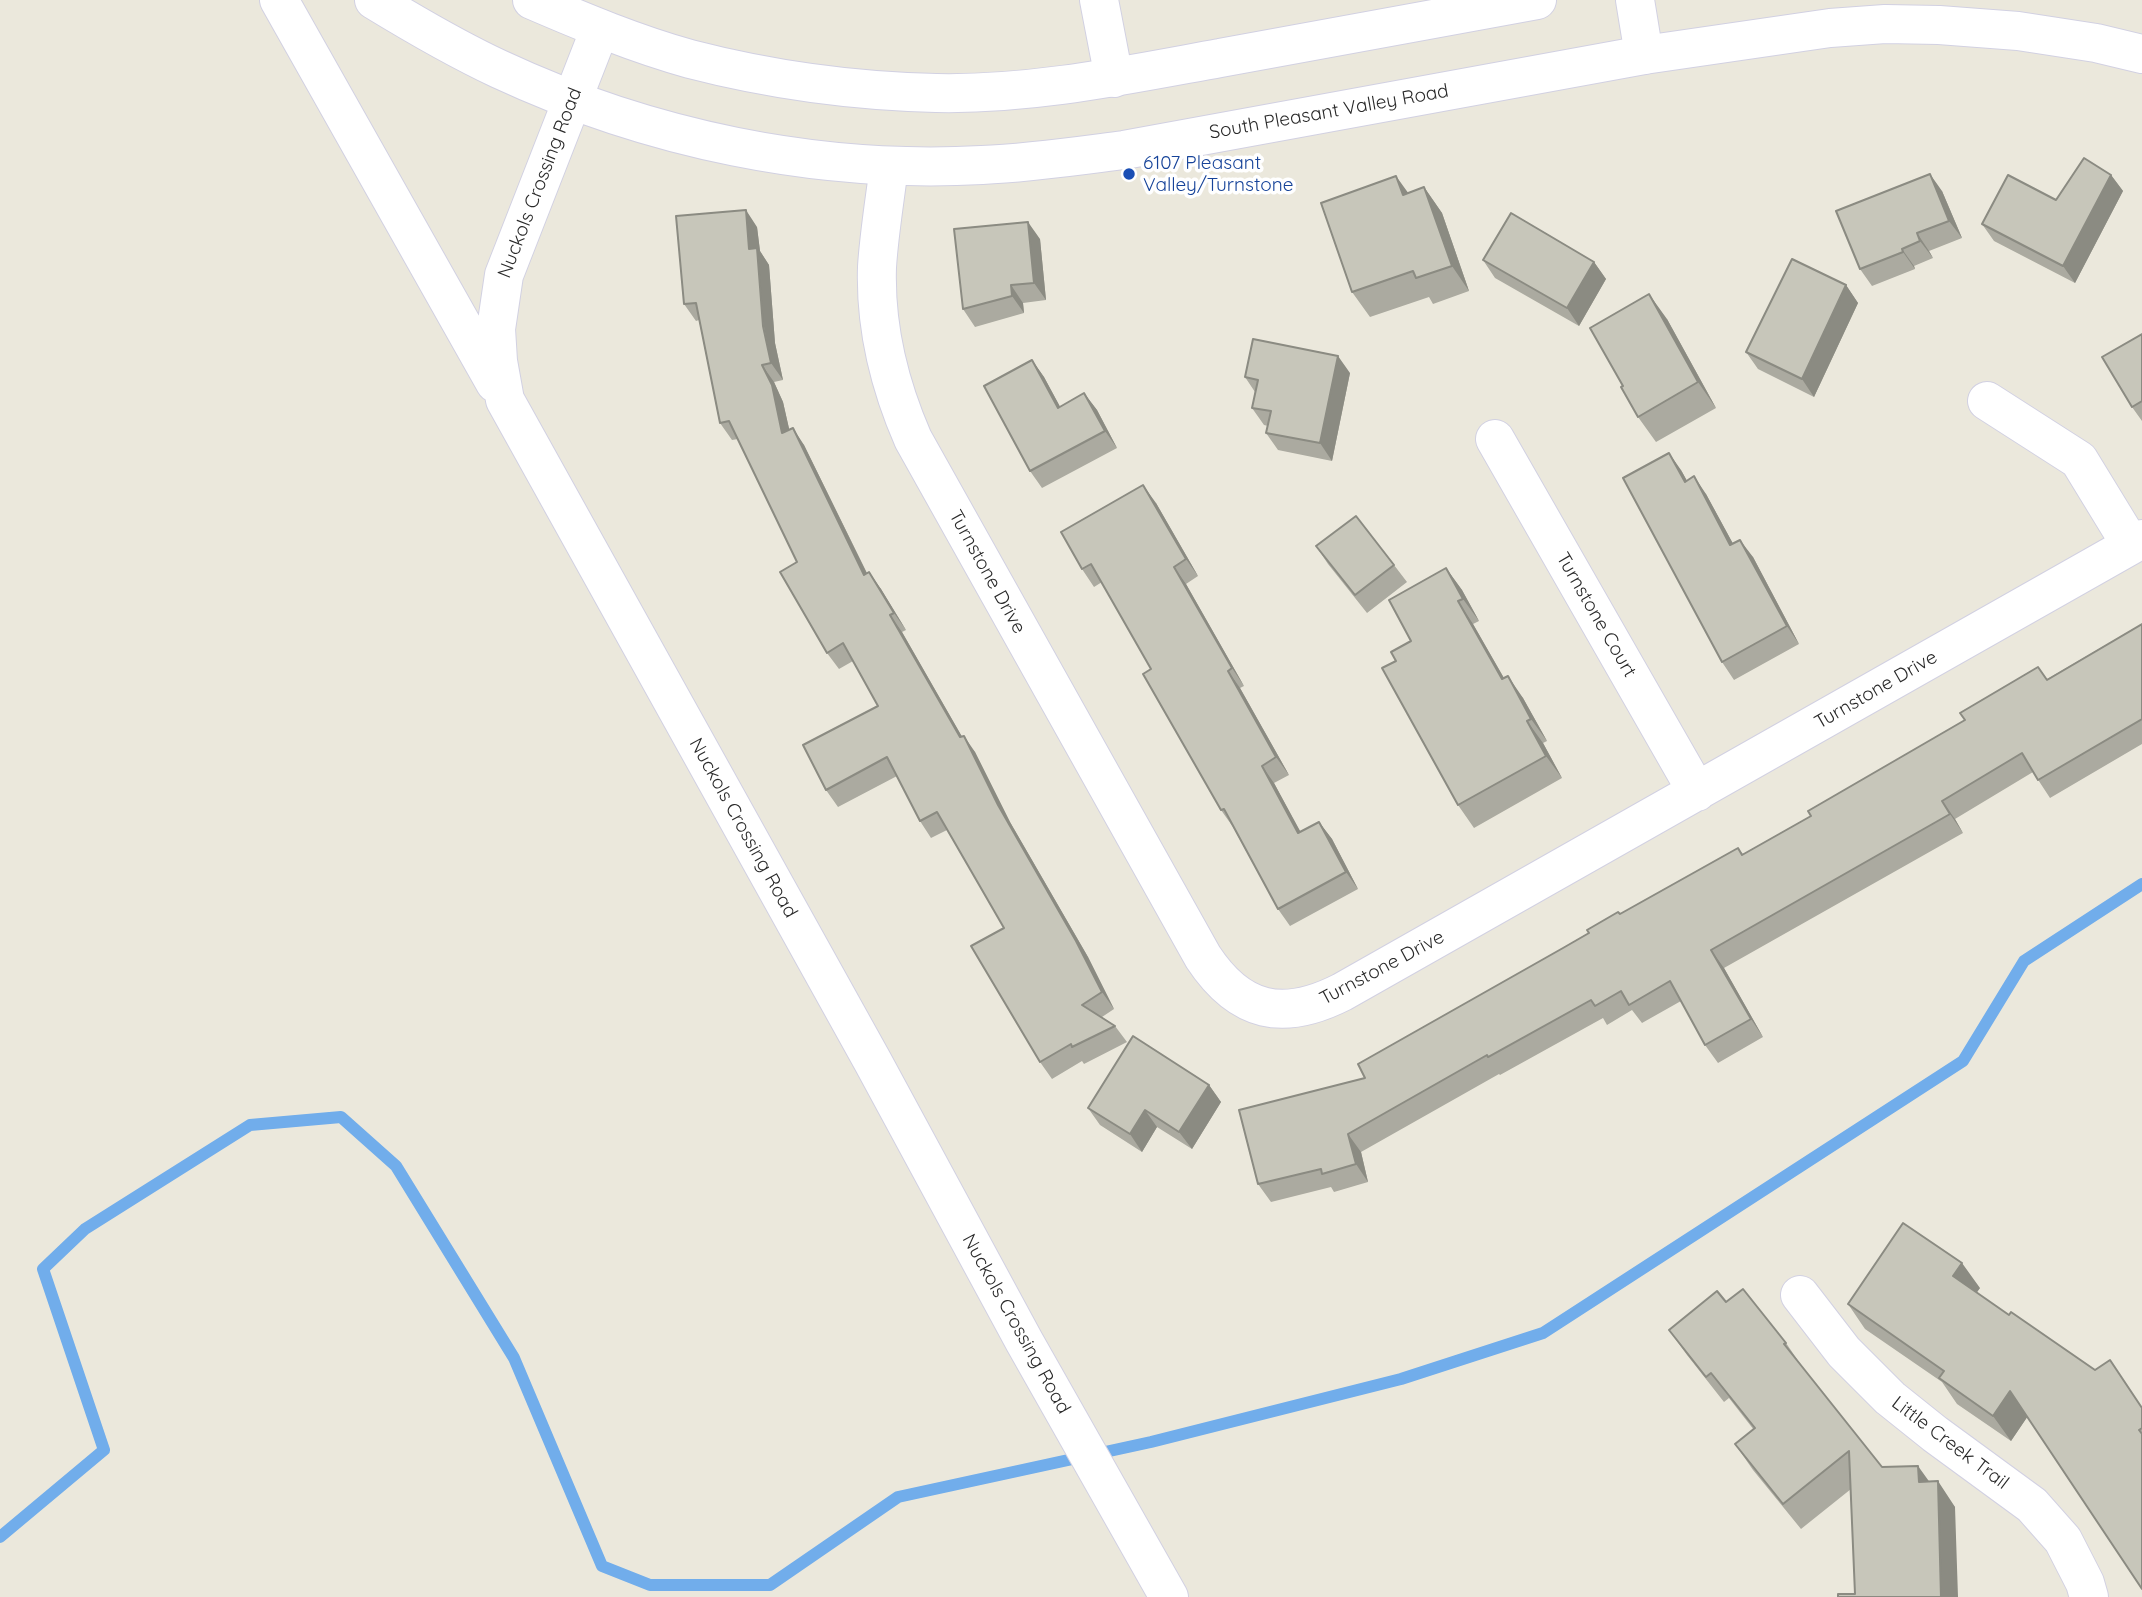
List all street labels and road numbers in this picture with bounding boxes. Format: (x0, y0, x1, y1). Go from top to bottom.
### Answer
street label: South Pleasant Valley Road (1208, 80, 1450, 144)
street label: Nuckols Crossing Road (493, 85, 587, 281)
street label: Turnstone Drive (944, 506, 1030, 638)
street label: Turnstone Court (1551, 549, 1641, 681)
street label: Turnstone Drive (1811, 646, 1941, 734)
street label: Nuckols Crossing Road (684, 734, 802, 922)
street label: Turnstone Drive (1316, 926, 1448, 1010)
street label: Nuckols Crossing Road (957, 1230, 1075, 1418)
street label: Little Creek Trail (1887, 1392, 2013, 1494)

